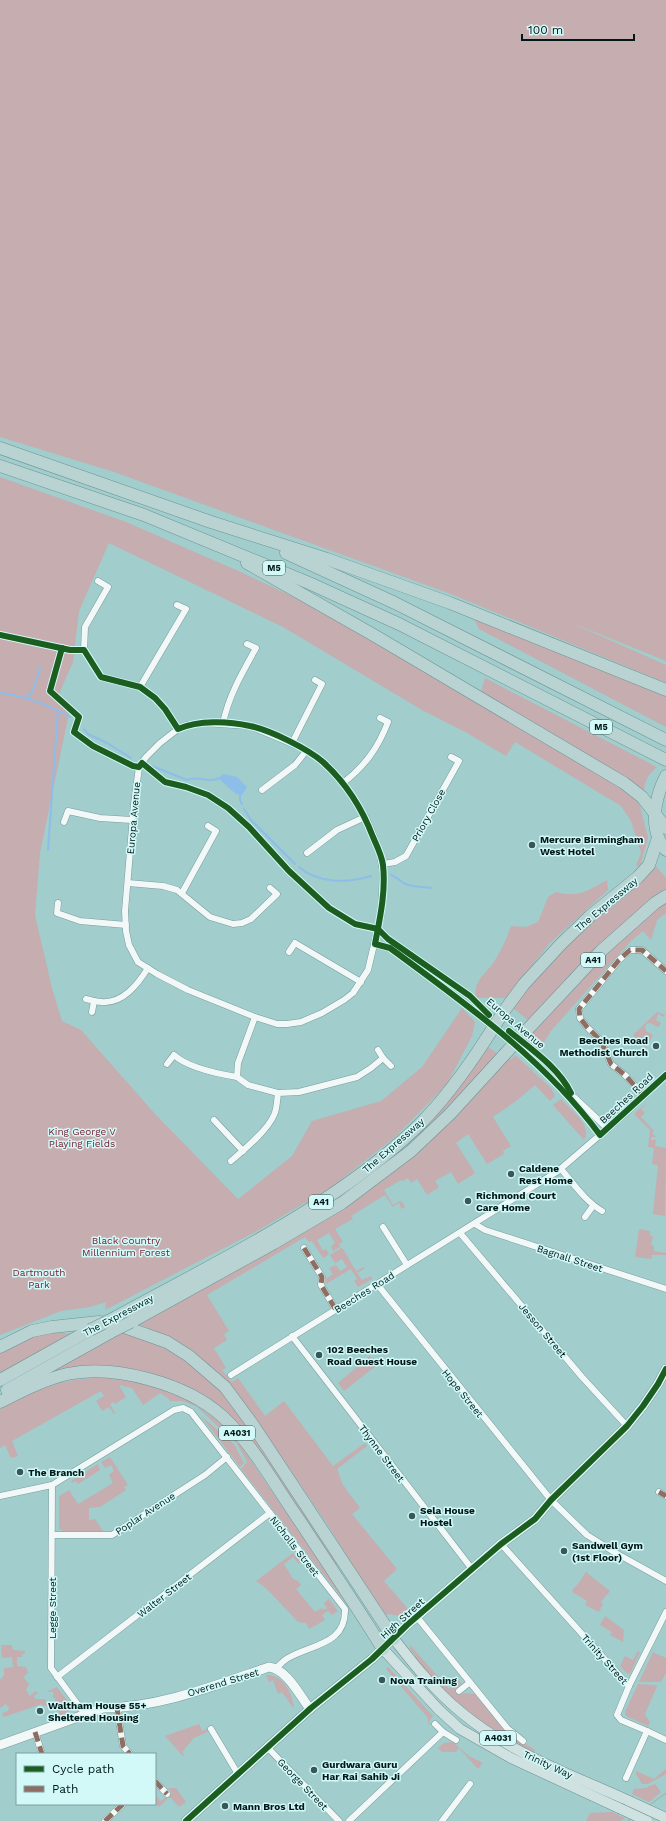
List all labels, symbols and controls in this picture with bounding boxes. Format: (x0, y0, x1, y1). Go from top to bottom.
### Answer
scale bar (522, 16, 634, 42)
text: 100 m (528, 23, 563, 37)
road number: M5 (263, 561, 285, 575)
road number: M5 (590, 720, 612, 734)
street label: Europa Avenue (125, 781, 142, 855)
street label: Priory Close (410, 787, 447, 843)
place label: Mercure Birmingham West Hotel (540, 834, 643, 857)
marker: Mercure Birmingham West Hotel (527, 840, 537, 850)
street label: The Expressway (573, 875, 640, 934)
road number: A41 (581, 953, 605, 967)
street label: Europa Avenue (484, 996, 547, 1051)
place label: Beeches Road Methodist Church (559, 1035, 648, 1058)
marker: Beeches Road Methodist Church (651, 1041, 661, 1051)
street label: Beeches Road (597, 1071, 655, 1126)
street label: The Expressway (360, 1115, 427, 1175)
park label: King George V Playing Fields (48, 1126, 116, 1149)
place label: Caldene Rest Home (519, 1163, 573, 1186)
marker: Caldene Rest Home (506, 1169, 516, 1179)
place label: Richmond Court Care Home (476, 1190, 557, 1213)
road number: A41 (309, 1195, 333, 1209)
marker: Richmond Court Care Home (463, 1196, 473, 1206)
park label: Black Country Millennium Forest (82, 1235, 171, 1258)
street label: Bagnall Street (536, 1243, 605, 1275)
park label: Dartmouth Park (13, 1267, 65, 1290)
street label: Beeches Road (332, 1270, 396, 1315)
street label: The Expressway (81, 1292, 156, 1339)
street label: Jesson Street (517, 1301, 569, 1360)
place label: 102 Beeches Road Guest House (327, 1344, 417, 1367)
marker: 102 Beeches Road Guest House (314, 1350, 324, 1360)
street label: Hope Street (440, 1367, 486, 1420)
street label: Thynne Street (357, 1423, 407, 1485)
road number: A4031 (219, 1426, 255, 1440)
marker: The Branch (15, 1467, 25, 1477)
place label: The Branch (28, 1467, 84, 1478)
street label: Poplar Avenue (113, 1490, 177, 1537)
place label: Sela House Hostel (420, 1505, 475, 1528)
marker: Sela House Hostel (407, 1511, 417, 1521)
street label: Nicholls Street (268, 1514, 322, 1579)
place label: Sandwell Gym (1st Floor) (572, 1540, 643, 1563)
marker: Sandwell Gym (1st Floor) (559, 1546, 569, 1556)
street label: Walter Street (135, 1571, 194, 1620)
street label: Legge Street (47, 1576, 58, 1639)
street label: High Street (378, 1595, 427, 1641)
street label: Trinity Street (579, 1632, 631, 1687)
street label: Overend Street (186, 1666, 261, 1699)
marker: Nova Training (377, 1675, 387, 1685)
place label: Nova Training (390, 1675, 457, 1686)
place label: Waltham House 55+ Sheltered Housing (48, 1700, 146, 1723)
marker: Waltham House 55+ Sheltered Housing (35, 1706, 45, 1716)
road number: A4031 (480, 1731, 516, 1745)
street label: Trinity Way (521, 1748, 575, 1781)
legend (16, 1753, 156, 1805)
street label: George Street (275, 1756, 331, 1813)
place label: Gurdwara Guru Har Rai Sahib Ji (322, 1759, 400, 1782)
text: Cycle path (52, 1762, 114, 1776)
marker: Gurdwara Guru Har Rai Sahib Ji (309, 1765, 319, 1775)
text: Path (52, 1782, 78, 1796)
marker: Mann Bros Ltd (220, 1801, 230, 1811)
place label: Mann Bros Ltd (233, 1801, 305, 1812)

